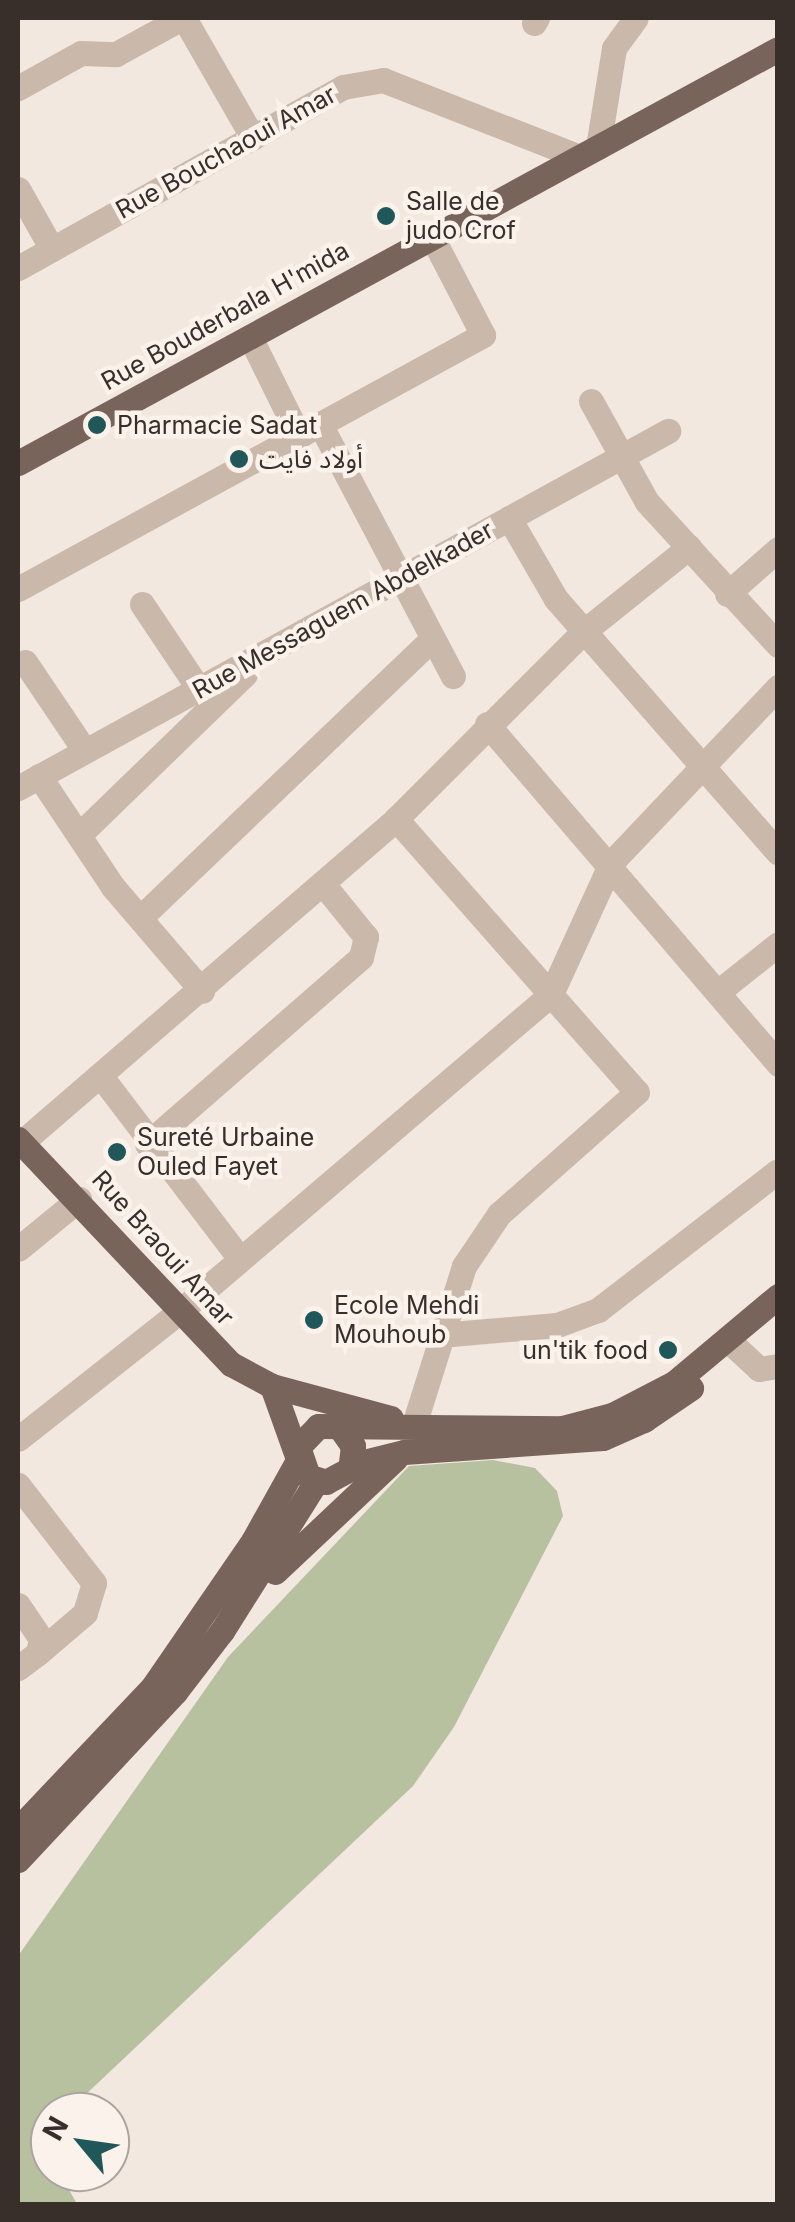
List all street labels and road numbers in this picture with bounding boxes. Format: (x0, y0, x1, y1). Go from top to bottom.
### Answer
street label: Rue Bouchaoui Amar (111, 79, 341, 225)
street label: Rue Bouderbala H'mida (96, 235, 354, 397)
street label: Rue Messaguem Abdelkader (187, 515, 499, 705)
street label: Rue Braoui Amar (86, 1164, 240, 1332)

